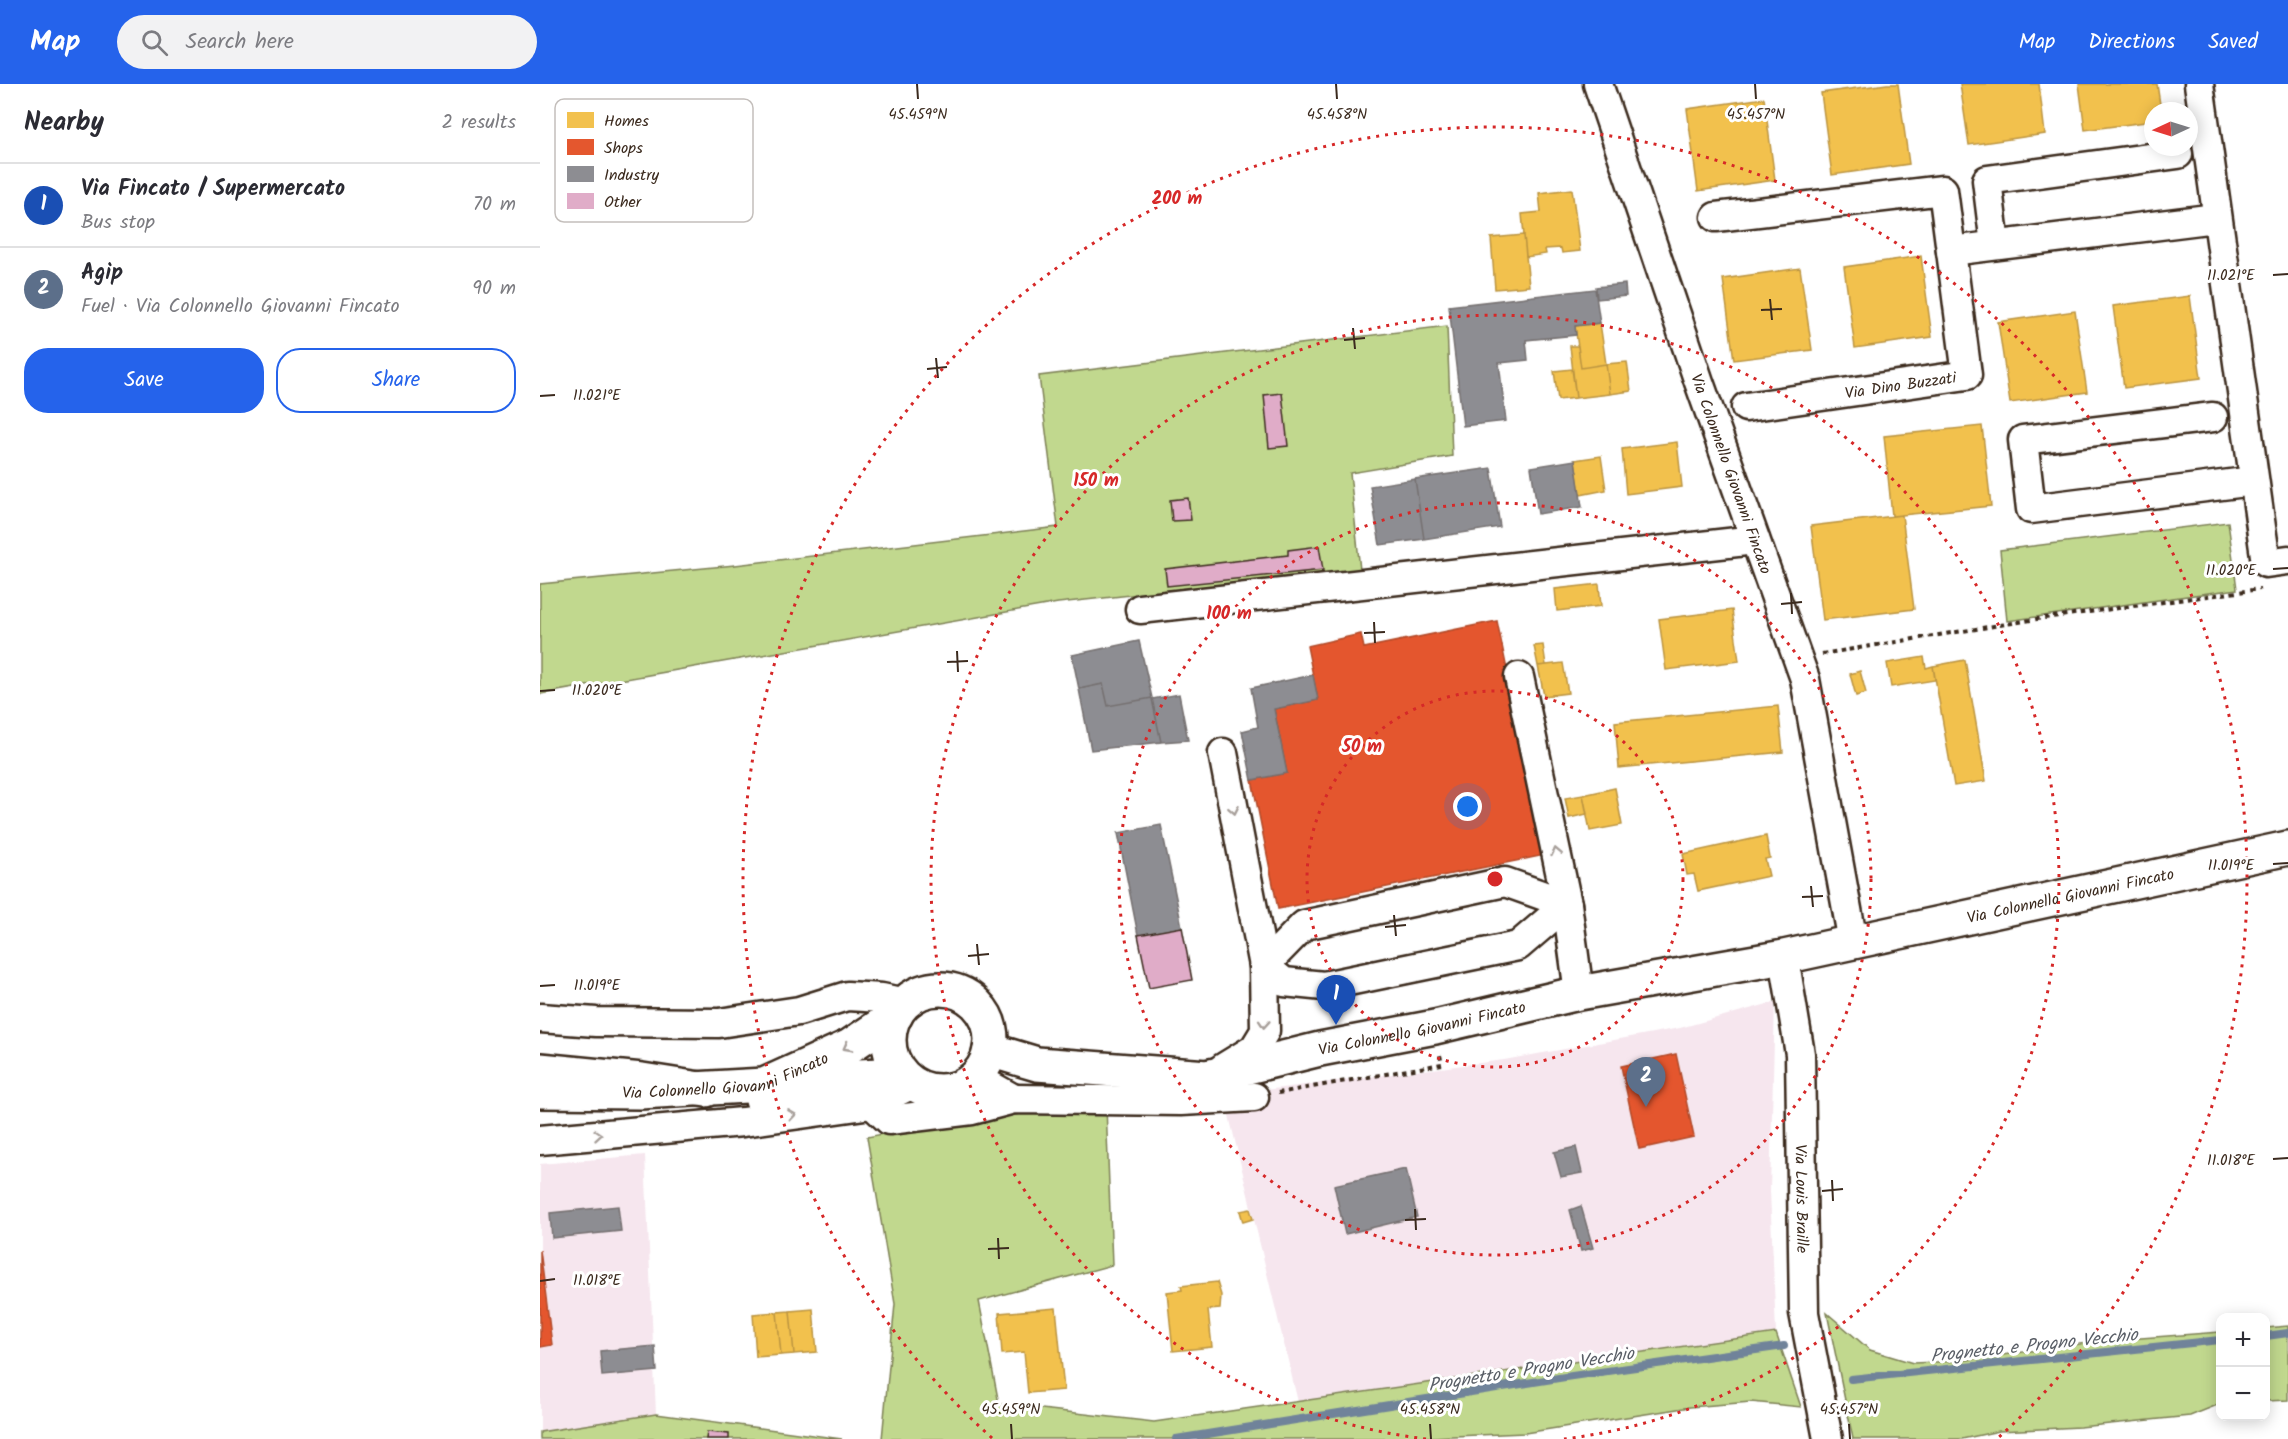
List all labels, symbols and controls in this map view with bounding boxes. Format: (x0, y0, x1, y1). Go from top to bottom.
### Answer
search box (117, 15, 537, 69)
text: Map (30, 20, 81, 65)
text: Search here (186, 25, 294, 60)
icon: search (138, 26, 171, 59)
text: Map (2019, 26, 2055, 59)
text: Directions (2088, 26, 2175, 59)
text: Saved (2208, 26, 2258, 59)
legend (555, 99, 753, 222)
text: Nearby (24, 102, 104, 144)
north arrow (2144, 102, 2198, 156)
text: 45.459°N (889, 103, 947, 127)
text: 45.458°N (1307, 103, 1367, 127)
text: 45.457°N (1727, 103, 1785, 127)
text: 2 results (441, 107, 516, 139)
text: Homes (604, 109, 649, 134)
text: Shops (604, 136, 643, 161)
text: Industry (604, 163, 659, 188)
text: Via Fincato / Supermercato (81, 172, 345, 207)
text: 200 m (1152, 185, 1203, 214)
text: 1 (40, 189, 47, 221)
text: 70 m (473, 189, 516, 221)
text: Other (604, 190, 643, 215)
text: Bus stop (81, 207, 155, 239)
text: Agip (81, 256, 123, 291)
text: 11.021°E (2207, 264, 2256, 288)
text: 2 (38, 273, 49, 305)
text: 90 m (472, 273, 516, 305)
text: Fuel · Via Colonnello Giovanni Fincato (81, 291, 400, 323)
button: Save (24, 348, 264, 413)
button: Share (276, 348, 516, 413)
street label: Via Dino Buzzati (1843, 366, 1959, 407)
street label: Via Colonnello Giovanni Fincato (1683, 371, 1778, 578)
text: 11.021°E (573, 384, 622, 408)
text: 150 m (1073, 467, 1119, 496)
text: 11.020°E (2206, 559, 2257, 583)
text: 100 m (1206, 600, 1252, 629)
text: 11.020°E (572, 679, 623, 703)
text: 50 m (1341, 733, 1382, 762)
your location (1453, 792, 1482, 821)
one-way arrow (1227, 805, 1240, 815)
one-way arrow (1550, 848, 1563, 858)
text: 11.019°E (2208, 854, 2255, 878)
street label: Via Colonnello Giovanni Fincato (1965, 862, 2176, 931)
centre of rings (1485, 869, 1505, 889)
text: 11.019°E (574, 974, 621, 998)
pin: 1 (1316, 976, 1356, 1025)
street label: Via Colonnello Giovanni Fincato (1316, 995, 1528, 1063)
one-way arrow (1257, 1020, 1270, 1029)
one-way arrow (843, 1040, 853, 1051)
street label: Via Colonnello Giovanni Fincato (622, 1046, 833, 1106)
pin: 2 (1626, 1058, 1666, 1107)
one-way arrow (788, 1110, 797, 1122)
one-way arrow (594, 1129, 603, 1142)
street label: Via Louis Braille (1787, 1144, 1814, 1253)
text: 11.018°E (2207, 1149, 2256, 1173)
text: 11.018°E (573, 1269, 622, 1293)
map controls (2216, 1313, 2270, 1421)
button: + (2216, 1313, 2270, 1367)
water label: Prognetto e Progno Vecchio (1929, 1321, 2141, 1372)
water label: Prognetto e Progno Vecchio (1426, 1340, 1638, 1401)
button: − (2216, 1367, 2270, 1421)
text: 45.459°N (982, 1398, 1040, 1422)
text: 45.458°N (1400, 1398, 1460, 1422)
text: 45.457°N (1820, 1398, 1878, 1422)

